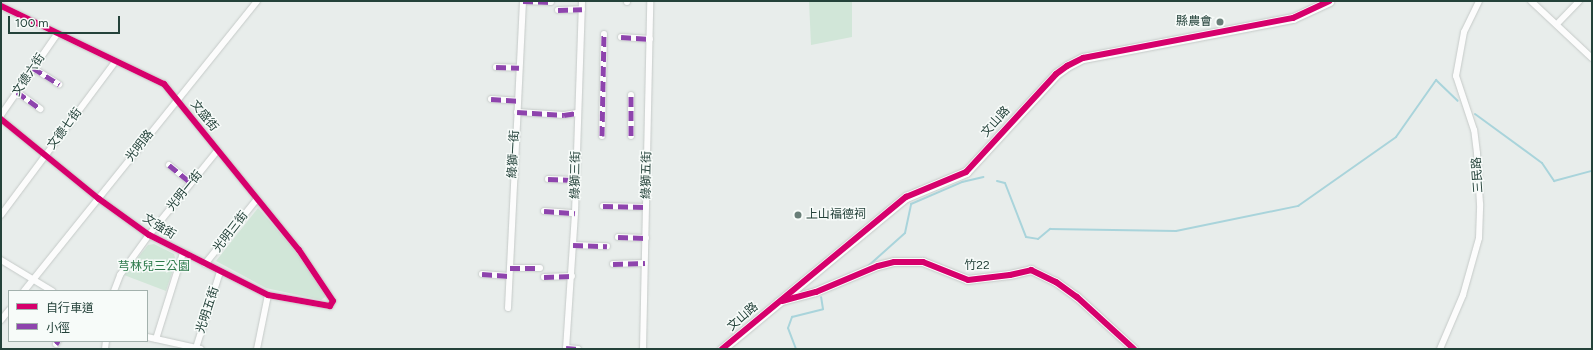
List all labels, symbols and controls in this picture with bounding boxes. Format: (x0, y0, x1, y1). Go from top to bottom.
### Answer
scale bar (10, 8, 122, 34)
place label: 縣農會 (1176, 15, 1212, 29)
text: 100 m (15, 16, 49, 30)
marker: 縣農會 (1215, 17, 1225, 27)
street label: 文德六街 (10, 51, 48, 99)
street label: 文盛街 (187, 97, 221, 135)
street label: 文山路 (979, 104, 1013, 140)
street label: 文德七街 (45, 105, 85, 153)
street label: 光明路 (123, 127, 157, 165)
street label: 綠獅一街 (506, 130, 522, 178)
street label: 綠獅三街 (568, 151, 584, 199)
street label: 綠獅五街 (639, 151, 655, 199)
street label: 三民路 (1470, 157, 1486, 193)
street label: 光明一街 (164, 168, 206, 214)
place label: 上山福德祠 (806, 208, 866, 222)
street label: 光明三街 (211, 209, 251, 255)
marker: 上山福德祠 (793, 210, 803, 220)
street label: 文強街 (140, 211, 178, 243)
street label: 竹22 (964, 259, 990, 273)
park label: 芎林兒三公園 (118, 260, 190, 274)
street label: 光明五街 (194, 285, 222, 335)
legend (8, 290, 148, 342)
street label: 文山路 (725, 300, 761, 334)
text: 自行車道 (46, 301, 94, 315)
text: 小徑 (46, 321, 70, 335)

